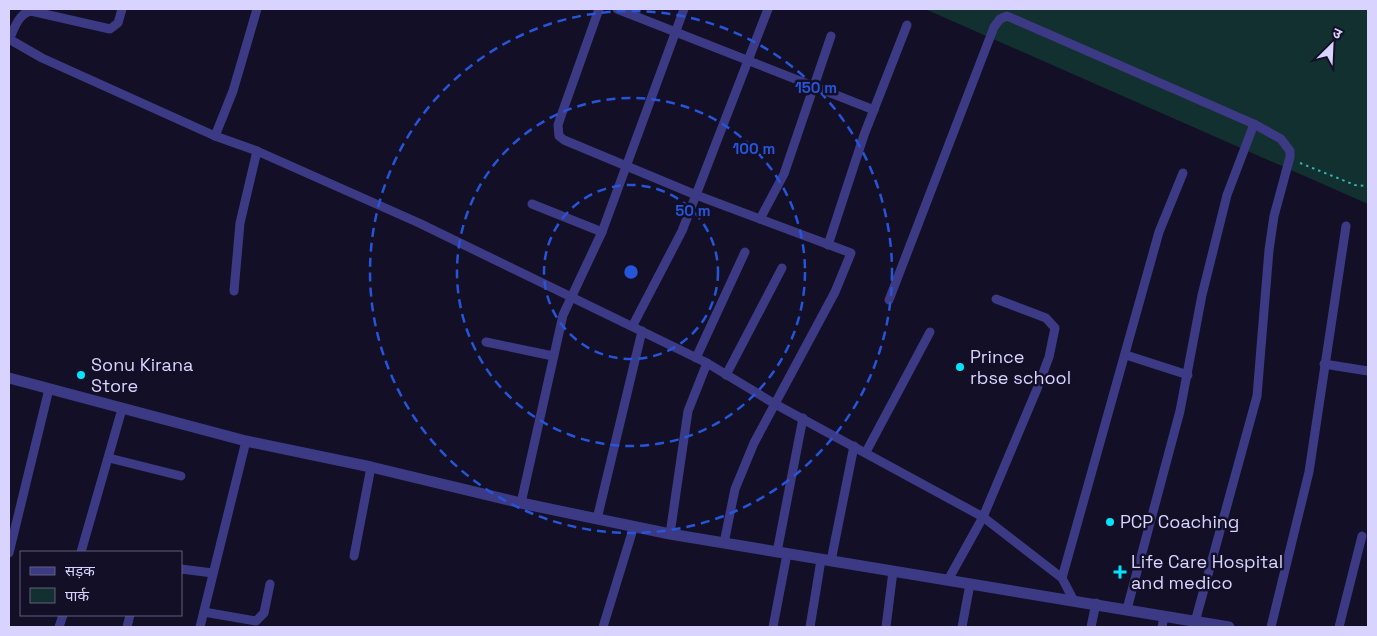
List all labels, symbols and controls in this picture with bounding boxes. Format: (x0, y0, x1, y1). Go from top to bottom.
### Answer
north arrow (1307, 20, 1357, 70)
text: उ (1330, 23, 1345, 43)
text: 150 m (795, 78, 837, 97)
text: 100 m (733, 139, 775, 158)
text: 50 m (675, 201, 711, 220)
centre of rings (622, 263, 640, 281)
place label: Prince rbse school (970, 345, 1071, 389)
place label: Sonu Kirana Store (91, 353, 193, 397)
marker: Prince rbse school (954, 361, 966, 373)
marker: Sonu Kirana Store (75, 369, 87, 381)
place label: PCP Coaching (1120, 510, 1239, 533)
marker: PCP Coaching (1104, 516, 1116, 528)
place label: Life Care Hospital and medico (1131, 550, 1283, 594)
legend (20, 551, 182, 616)
text: सड़क (65, 561, 95, 580)
marker: Life Care Hospital and medico (1113, 565, 1127, 579)
text: पार्क (65, 586, 89, 605)

